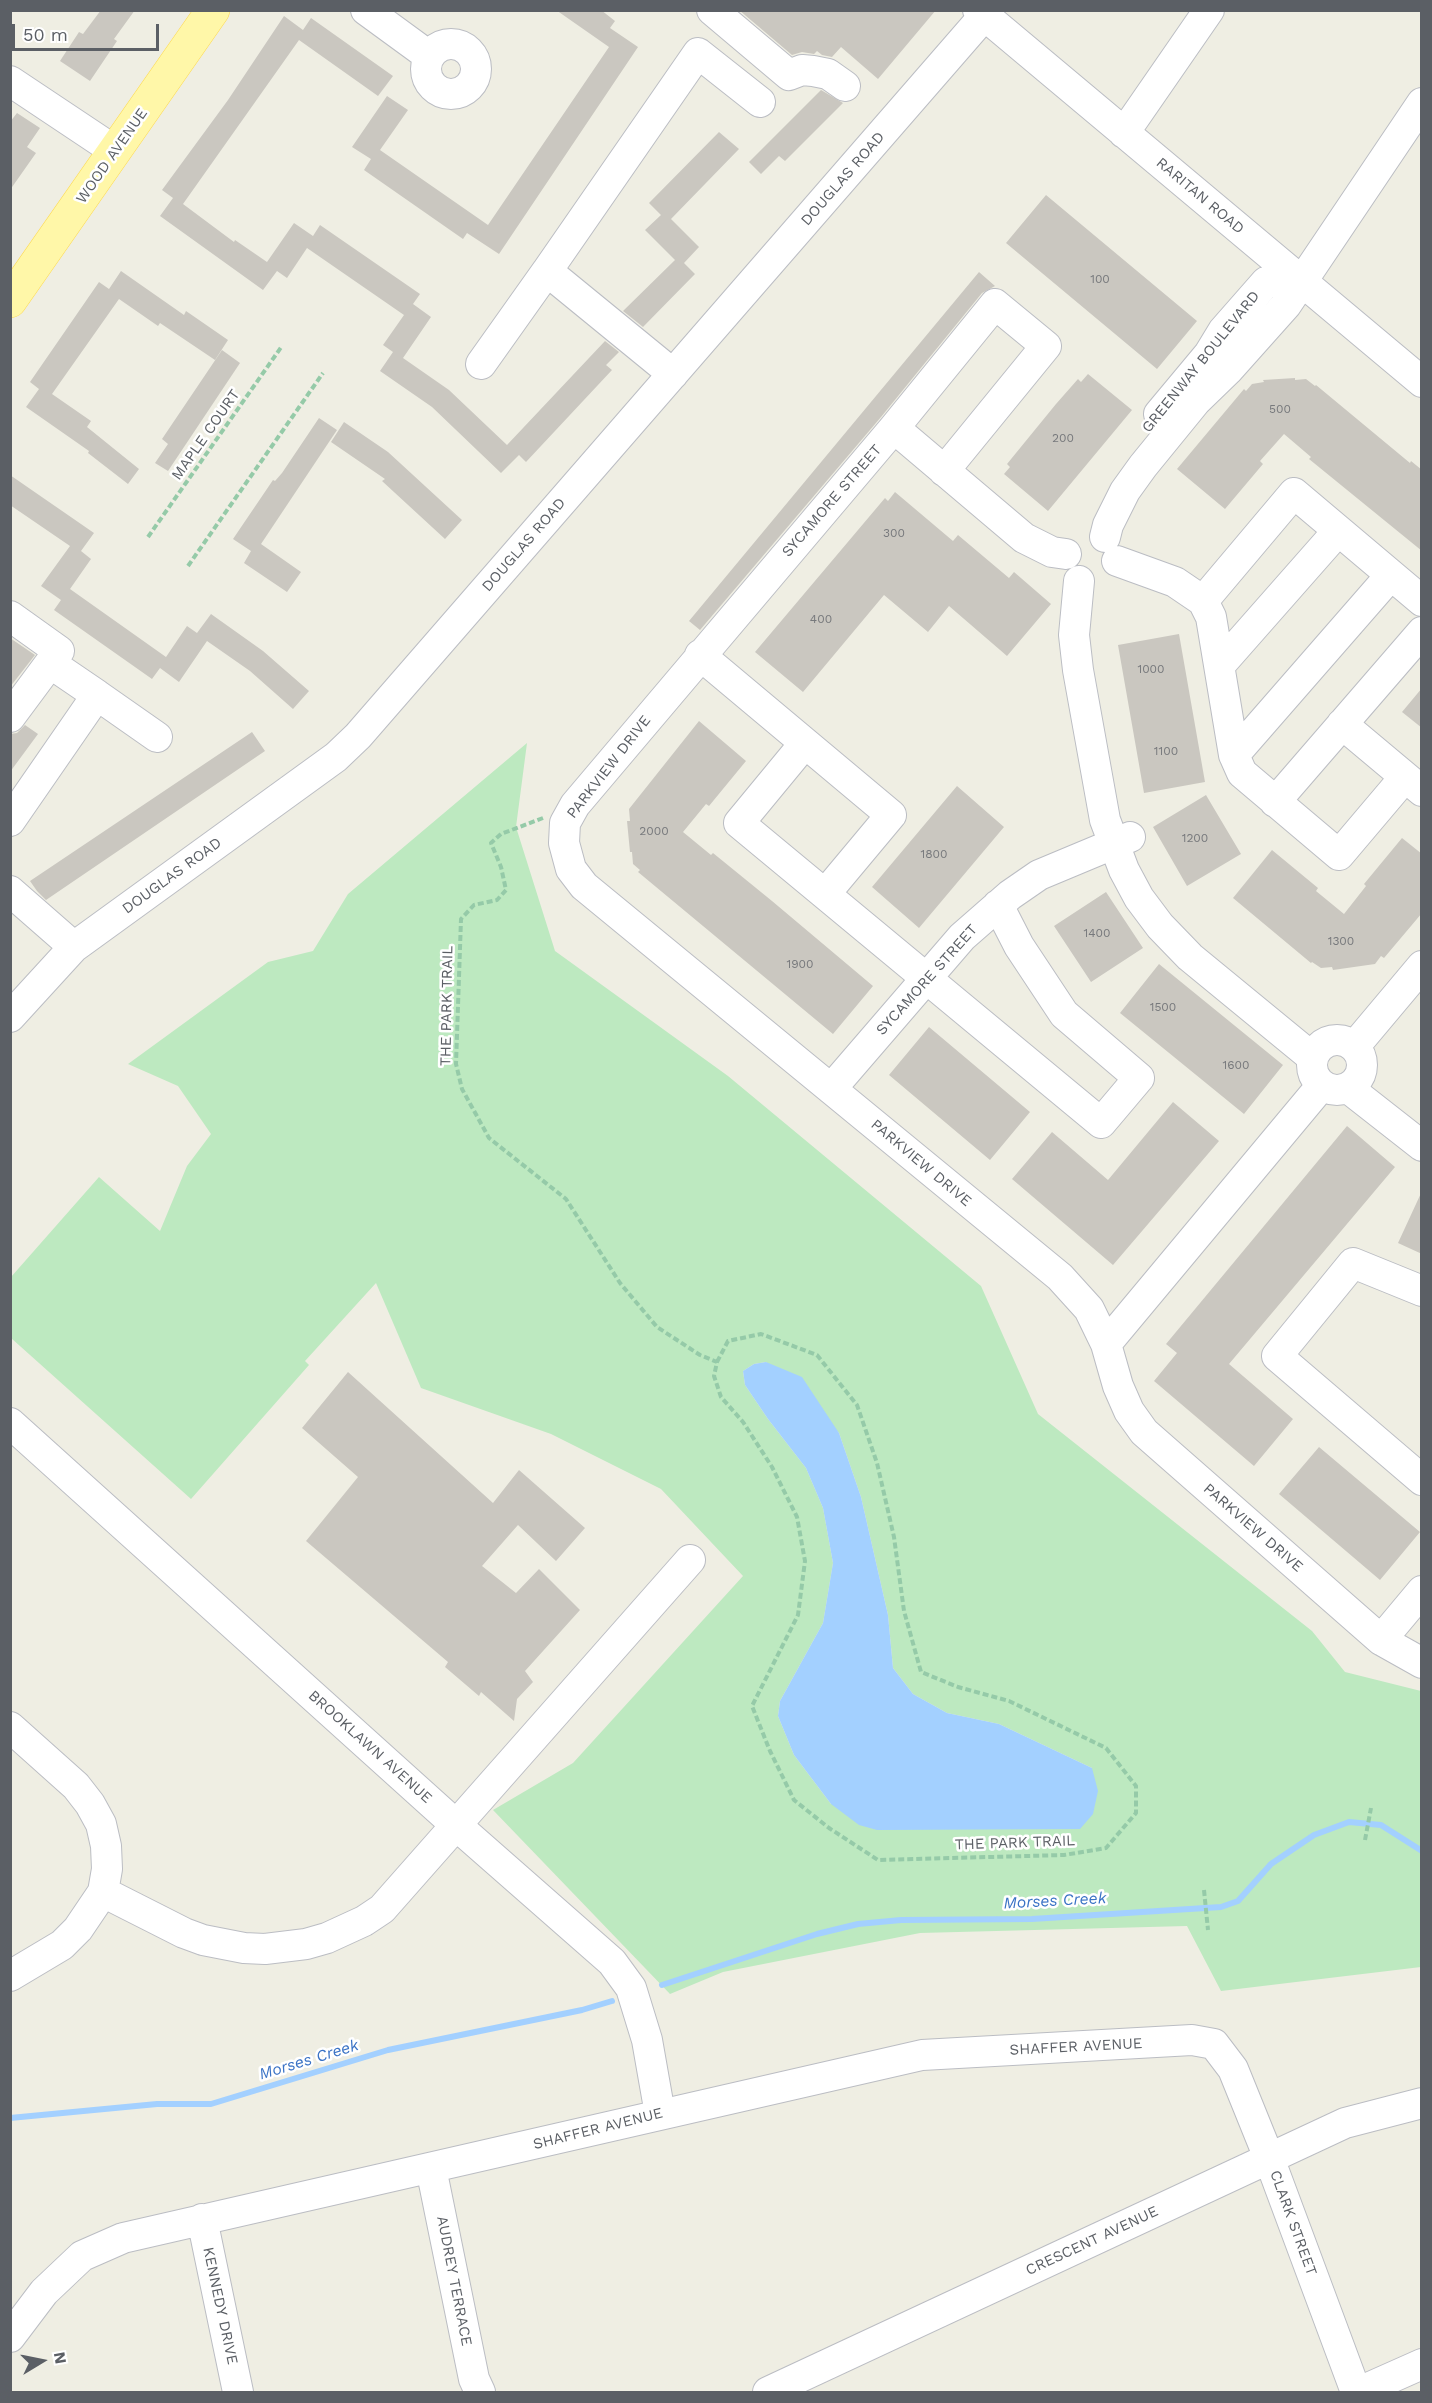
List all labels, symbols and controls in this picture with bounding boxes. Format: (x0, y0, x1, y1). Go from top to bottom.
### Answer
scale bar (15, 12, 162, 50)
text: 50 m (23, 24, 68, 45)
street label: WOOD AVENUE (72, 105, 152, 207)
street label: DOUGLAS ROAD (797, 128, 889, 230)
street label: RARITAN ROAD (1152, 154, 1248, 238)
house number: 100 (1090, 272, 1110, 286)
street label: GREENWAY BOULEVARD (1138, 288, 1264, 436)
street label: MAPLE COURT (168, 386, 244, 484)
house number: 500 (1269, 402, 1291, 416)
house number: 200 (1052, 431, 1074, 445)
street label: SYCAMORE STREET (778, 441, 886, 561)
street label: DOUGLAS ROAD (478, 494, 570, 596)
house number: 300 (883, 526, 905, 540)
house number: 400 (810, 612, 832, 626)
house number: 1000 (1137, 662, 1165, 676)
street label: PARKVIEW DRIVE (563, 712, 655, 822)
house number: 1100 (1154, 744, 1178, 758)
house number: 2000 (639, 824, 669, 838)
house number: 1200 (1182, 831, 1208, 845)
street label: DOUGLAS ROAD (119, 834, 225, 918)
house number: 1800 (921, 847, 947, 861)
street label: SYCAMORE STREET (872, 921, 982, 1039)
house number: 1400 (1084, 926, 1110, 940)
house number: 1300 (1328, 934, 1354, 948)
street label: THE PARK TRAIL (437, 946, 457, 1066)
house number: 1900 (786, 957, 814, 971)
house number: 1500 (1150, 1000, 1176, 1014)
house number: 1600 (1223, 1058, 1249, 1072)
street label: PARKVIEW DRIVE (867, 1116, 975, 1210)
street label: PARKVIEW DRIVE (1200, 1480, 1306, 1576)
street label: BROOKLAWN AVENUE (304, 1687, 436, 1807)
street label: THE PARK TRAIL (955, 1832, 1075, 1854)
water label: Morses Creek (1003, 1889, 1107, 1913)
street label: SHAFFER AVENUE (1009, 2035, 1143, 2059)
water label: Morses Creek (257, 2036, 361, 2084)
street label: SHAFFER AVENUE (531, 2104, 665, 2154)
street label: CLARK STREET (1266, 2168, 1320, 2278)
street label: CRESCENT AVENUE (1023, 2202, 1161, 2280)
street label: AUDREY TERRACE (433, 2214, 475, 2348)
street label: KENNEDY DRIVE (199, 2246, 241, 2366)
north arrow (12, 2331, 72, 2391)
text: N (50, 2350, 71, 2365)

